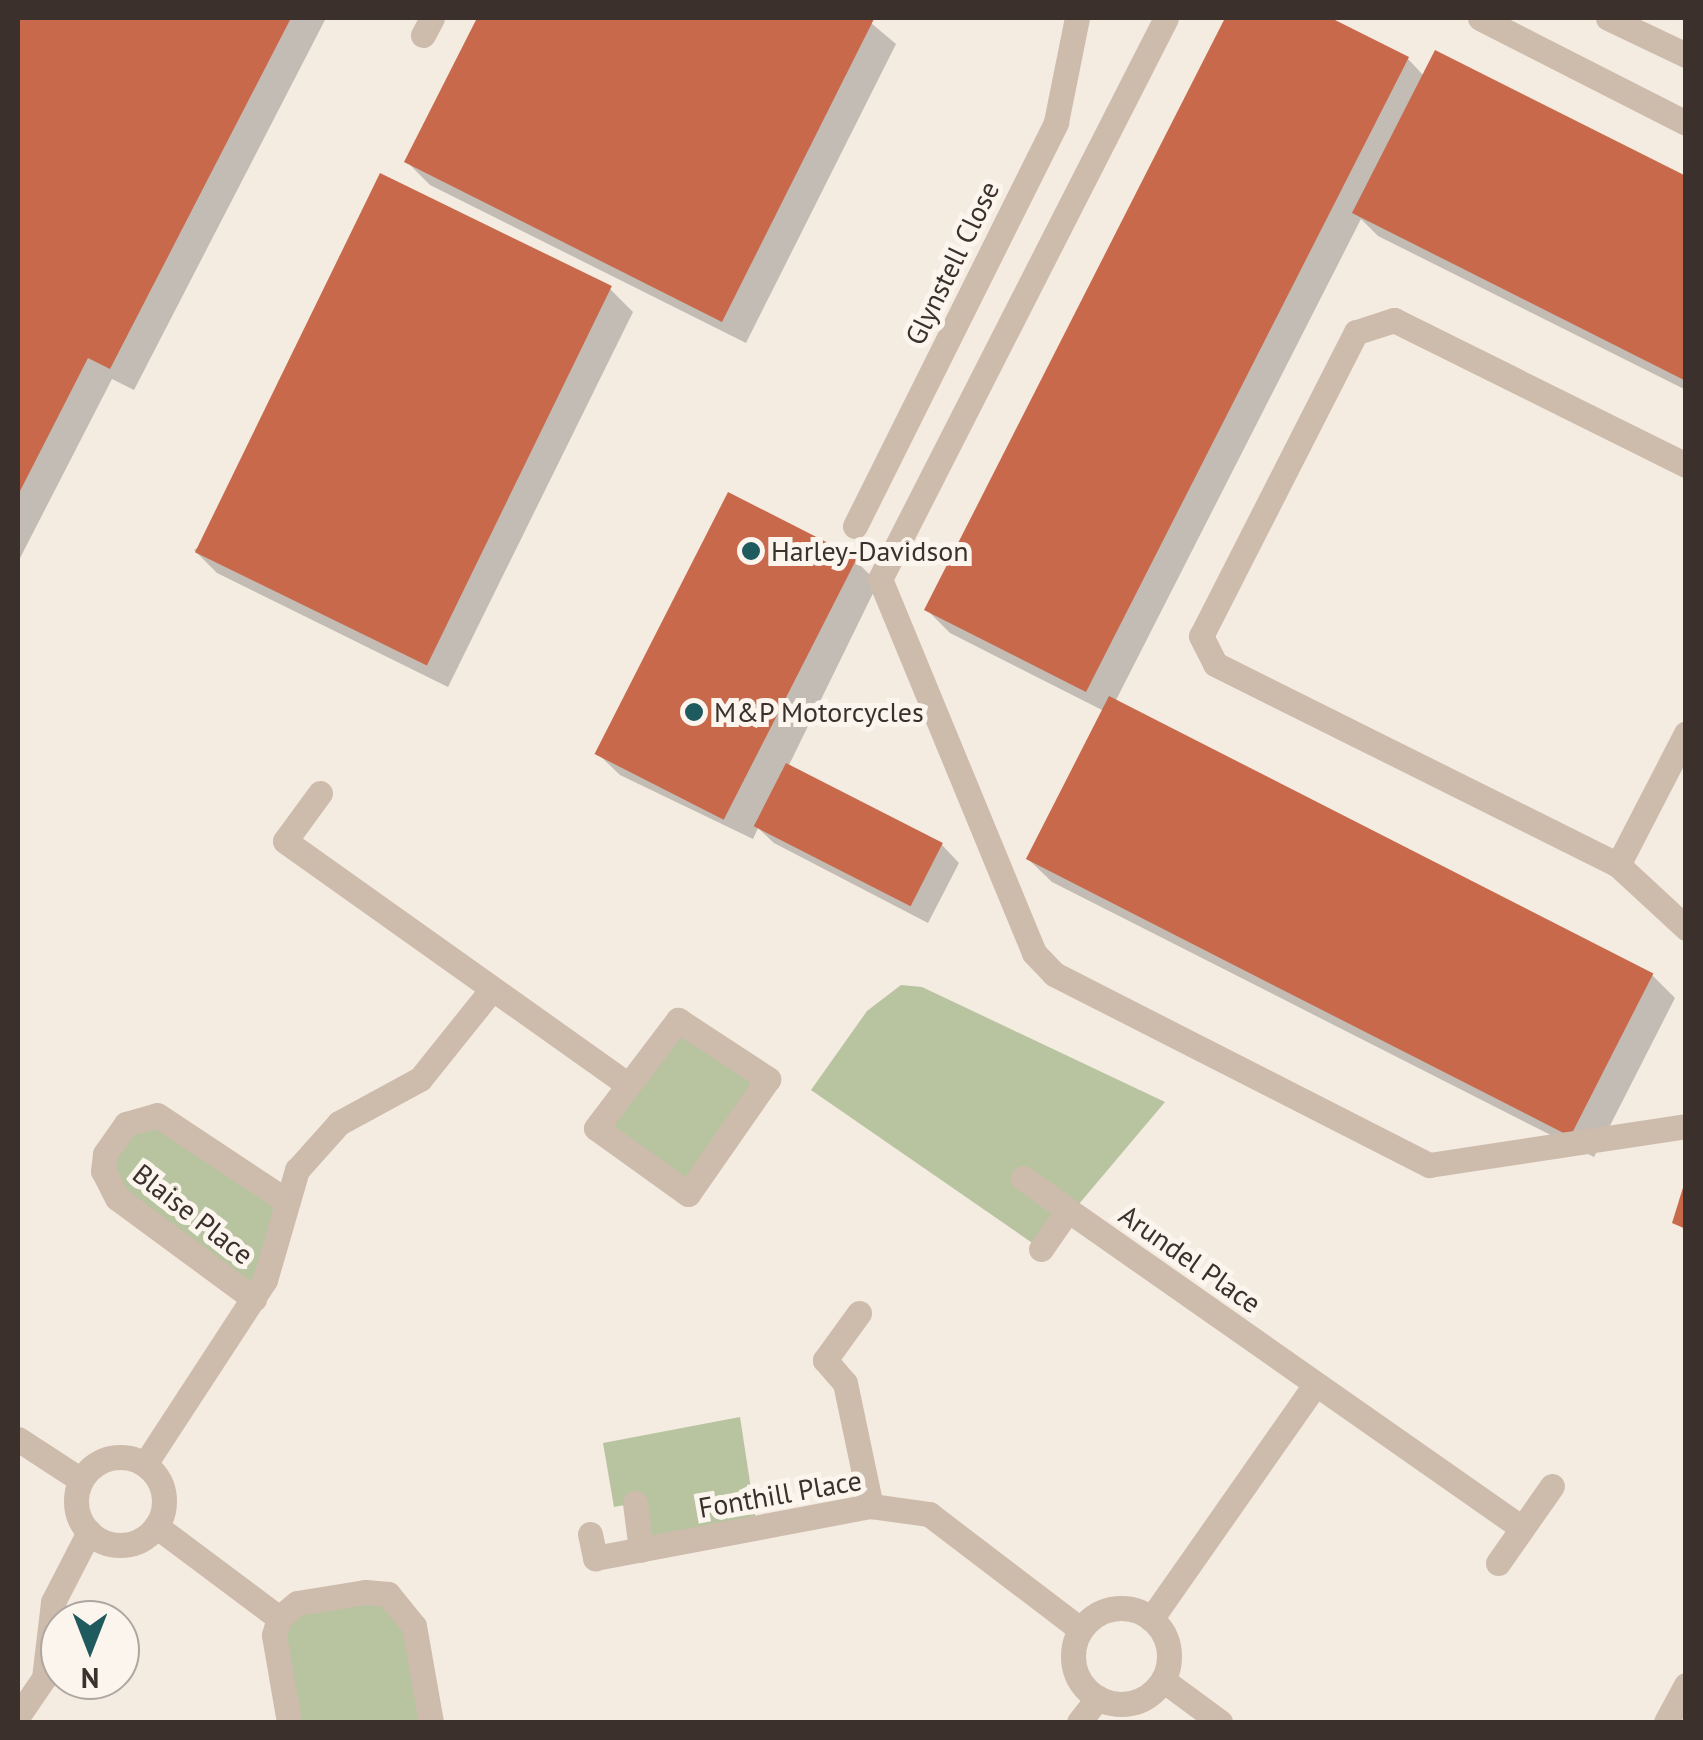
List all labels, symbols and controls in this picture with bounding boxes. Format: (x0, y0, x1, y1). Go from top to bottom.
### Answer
street label: Glynstell Close (898, 176, 1006, 350)
place label: Harley-Davidson (771, 534, 969, 568)
marker: Harley-Davidson (740, 540, 762, 562)
place label: M&P Motorcycles (714, 695, 925, 729)
marker: M&P Motorcycles (683, 701, 705, 723)
street label: Blaise Place (126, 1157, 260, 1271)
street label: Arundel Place (1113, 1198, 1267, 1320)
street label: Fonthill Place (696, 1463, 864, 1525)
north arrow (40, 1600, 140, 1700)
text: N (81, 1660, 99, 1697)

